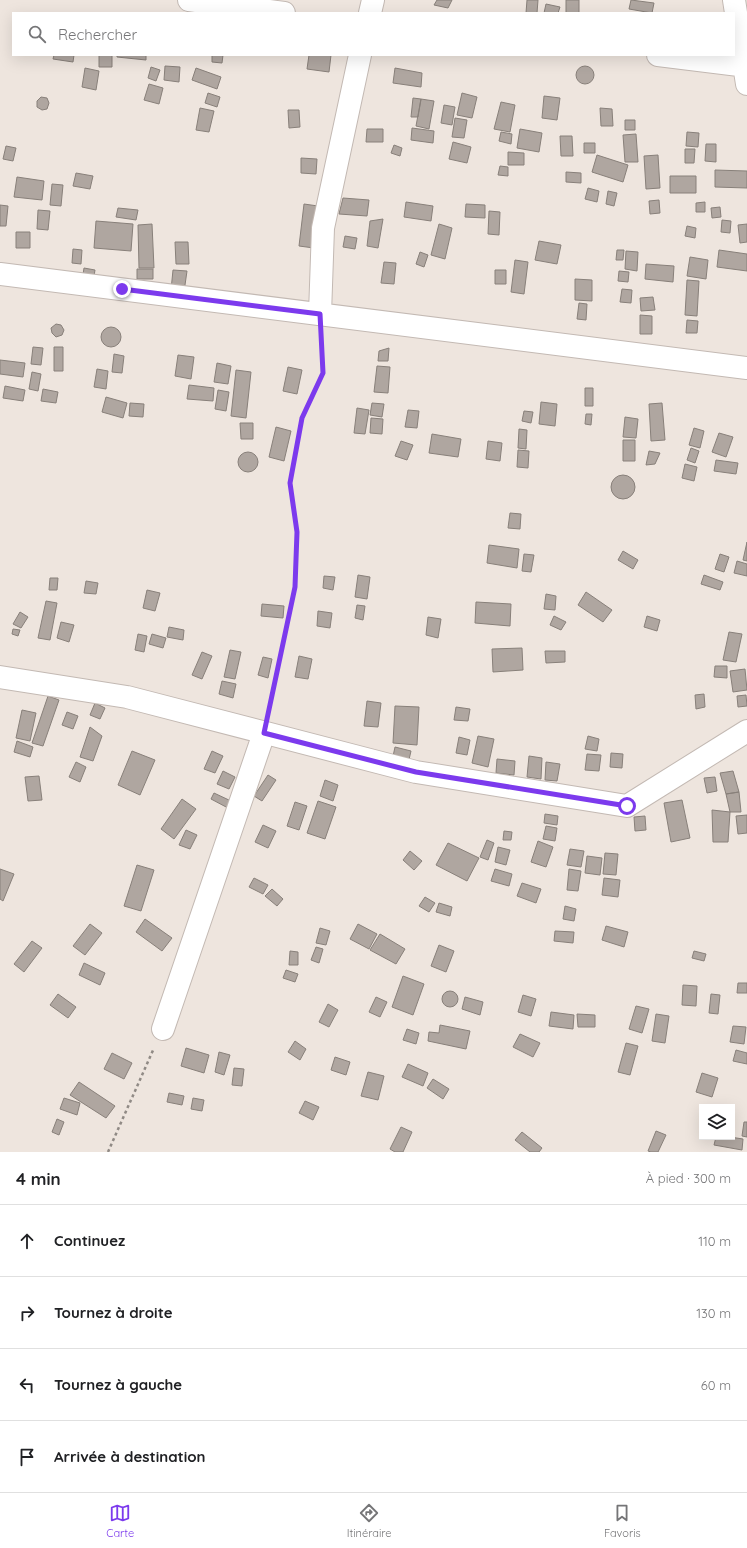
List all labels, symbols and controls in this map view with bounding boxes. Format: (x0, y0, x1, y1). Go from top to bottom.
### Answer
search box (12, 12, 735, 56)
icon: search (26, 23, 48, 45)
text: Rechercher (58, 25, 137, 44)
route end (113, 280, 131, 298)
route start (618, 797, 636, 815)
map controls (699, 1104, 735, 1140)
button: layers (699, 1104, 735, 1140)
text: 4 min (16, 1168, 61, 1189)
text: À pied · 300 m (646, 1170, 731, 1186)
icon: ahead (16, 1230, 38, 1252)
text: Continuez (54, 1231, 125, 1250)
text: 110 m (698, 1233, 731, 1249)
icon: right (16, 1302, 38, 1324)
text: Tournez à droite (54, 1303, 173, 1322)
text: 130 m (696, 1305, 731, 1321)
icon: left (16, 1374, 38, 1396)
text: Tournez à gauche (54, 1375, 182, 1394)
text: 60 m (701, 1377, 731, 1393)
icon: arrive (16, 1446, 38, 1468)
text: Arrivée à destination (54, 1447, 206, 1466)
tab: Carte (106, 1502, 134, 1540)
tab: Itinéraire (347, 1502, 392, 1540)
tab: Favoris (604, 1502, 641, 1540)

